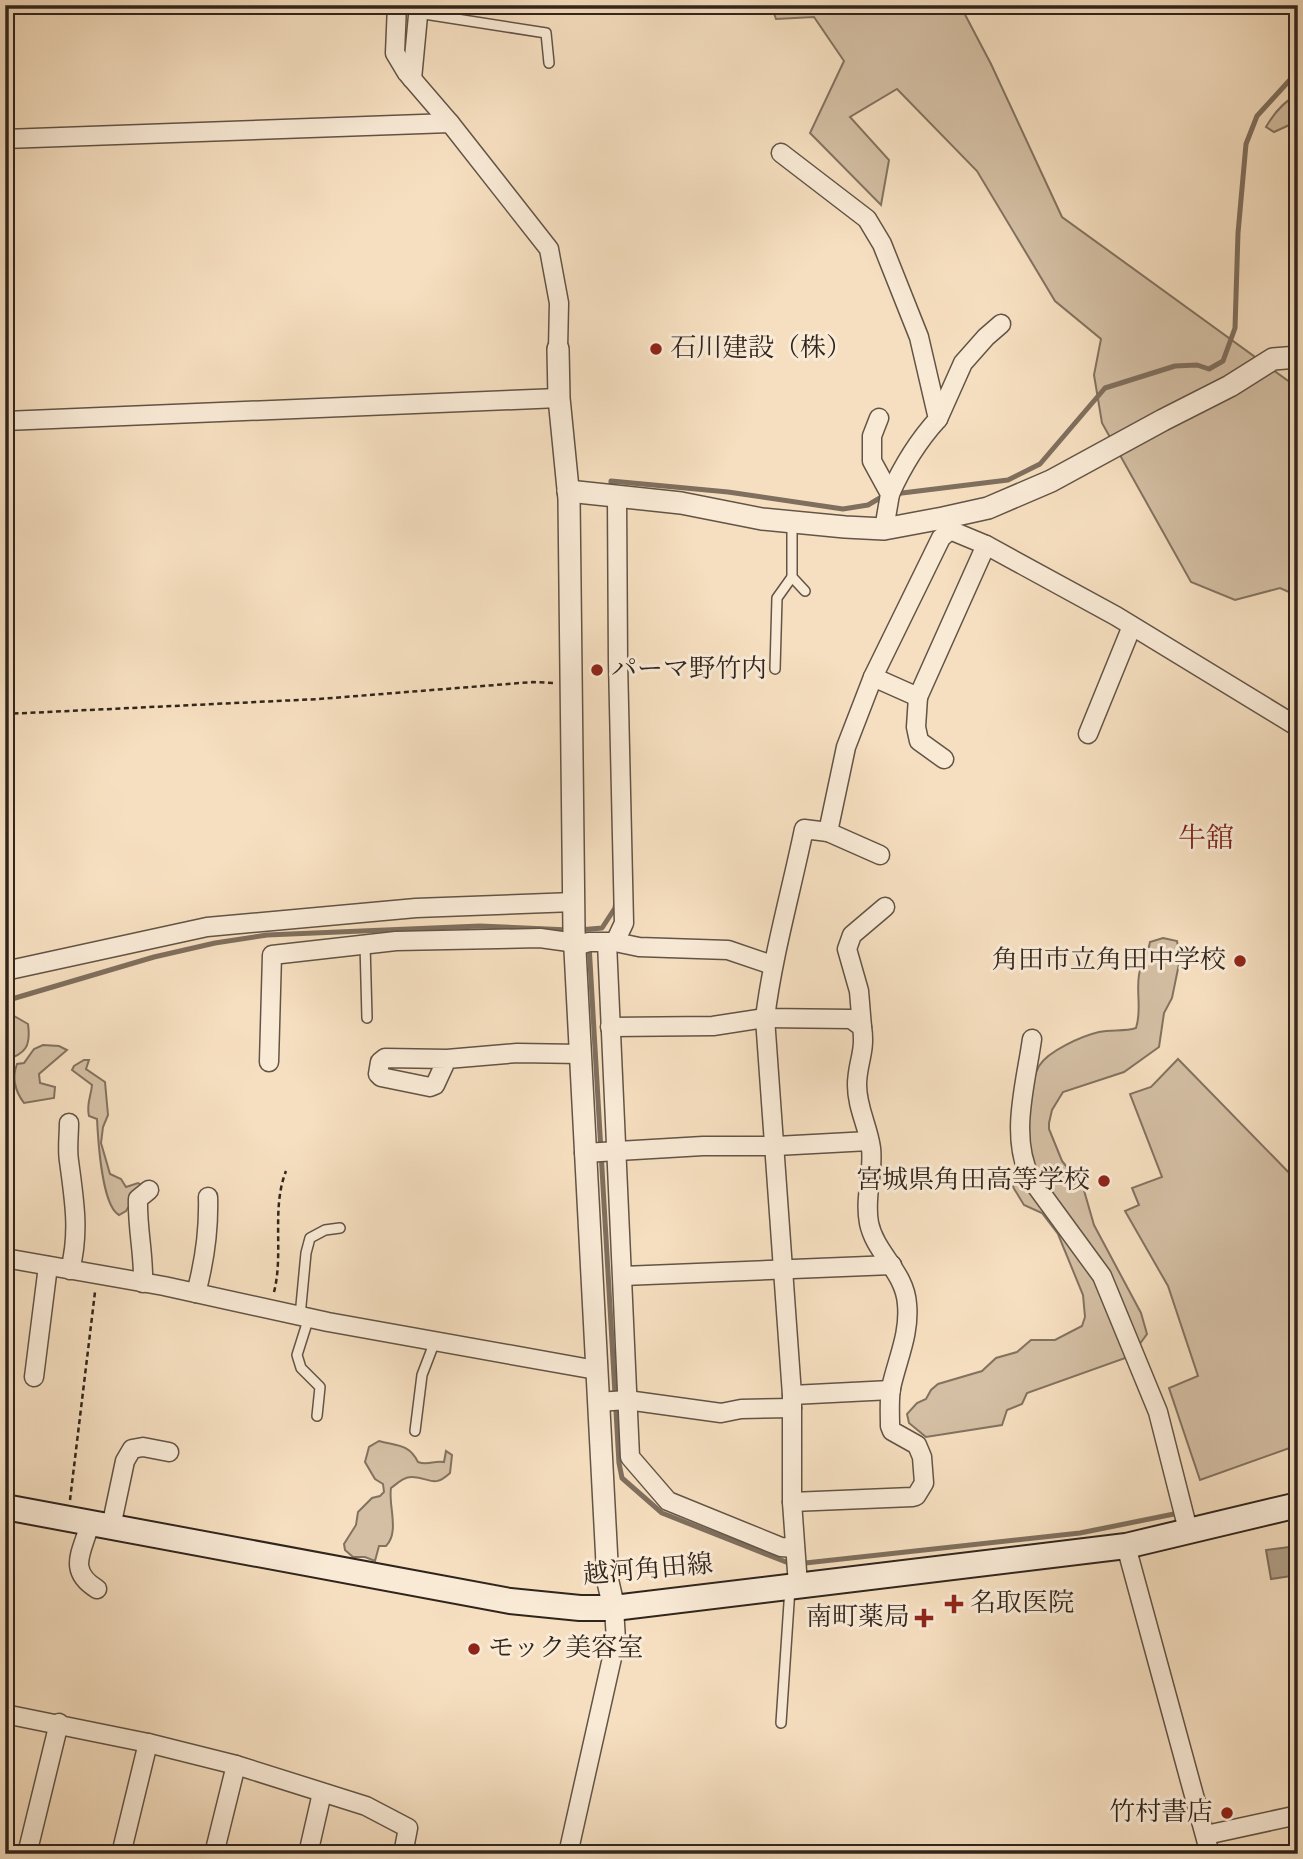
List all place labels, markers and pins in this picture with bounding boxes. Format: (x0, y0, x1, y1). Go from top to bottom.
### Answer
place label: 石川建設（株） (670, 331, 852, 368)
marker: 石川建設（株） (648, 341, 664, 357)
place label: パーマ野竹内 (611, 652, 767, 689)
marker: パーマ野竹内 (589, 662, 605, 678)
place label: 角田市立角田中学校 (992, 943, 1226, 980)
marker: 角田市立角田中学校 (1232, 953, 1248, 969)
place label: 宮城県角田高等学校 (856, 1163, 1090, 1200)
marker: 宮城県角田高等学校 (1096, 1173, 1112, 1189)
place label: 名取医院 (970, 1586, 1074, 1623)
marker: 名取医院 (944, 1594, 964, 1614)
place label: 南町薬局 (806, 1600, 910, 1637)
marker: 南町薬局 (916, 1610, 932, 1626)
place label: モック美容室 (488, 1631, 643, 1668)
marker: モック美容室 (466, 1641, 482, 1657)
place label: 竹村書店 (1109, 1795, 1213, 1832)
marker: 竹村書店 (1219, 1805, 1235, 1821)

